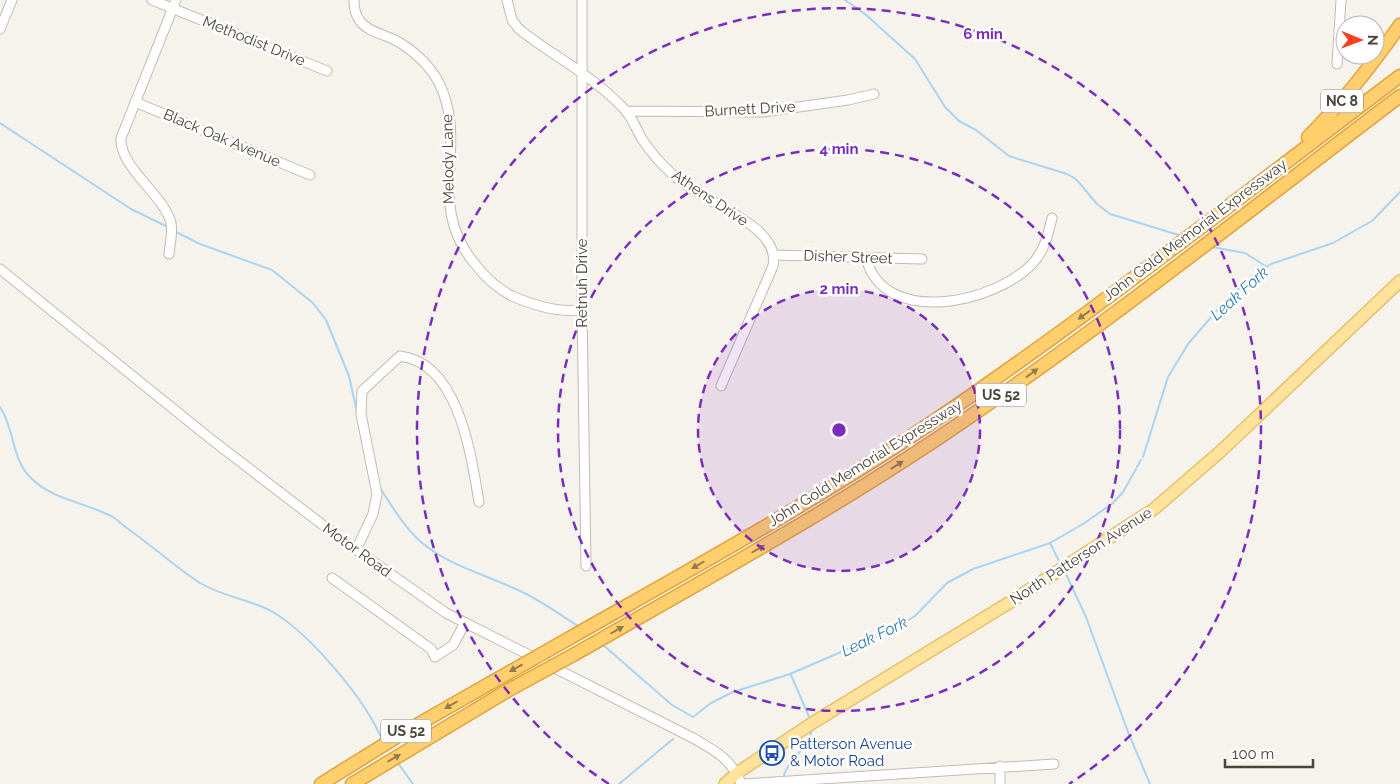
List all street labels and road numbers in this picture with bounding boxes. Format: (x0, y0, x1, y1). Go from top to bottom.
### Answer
street label: Methodist Drive (200, 12, 308, 70)
road number: NC 8 (1321, 90, 1363, 112)
street label: Burnett Drive (704, 98, 796, 120)
street label: Black Oak Avenue (161, 105, 283, 171)
street label: Melody Lane (438, 114, 458, 204)
street label: John Gold Memorial Expressway (1100, 155, 1290, 305)
street label: Athens Drive (668, 166, 752, 230)
street label: Retnuh Drive (573, 238, 591, 328)
street label: Disher Street (803, 246, 893, 268)
road number: US 52 (976, 384, 1026, 406)
street label: John Gold Memorial Expressway (765, 396, 965, 530)
street label: North Patterson Avenue (1007, 503, 1155, 609)
street label: Motor Road (319, 519, 395, 581)
road number: US 52 (381, 719, 431, 742)

